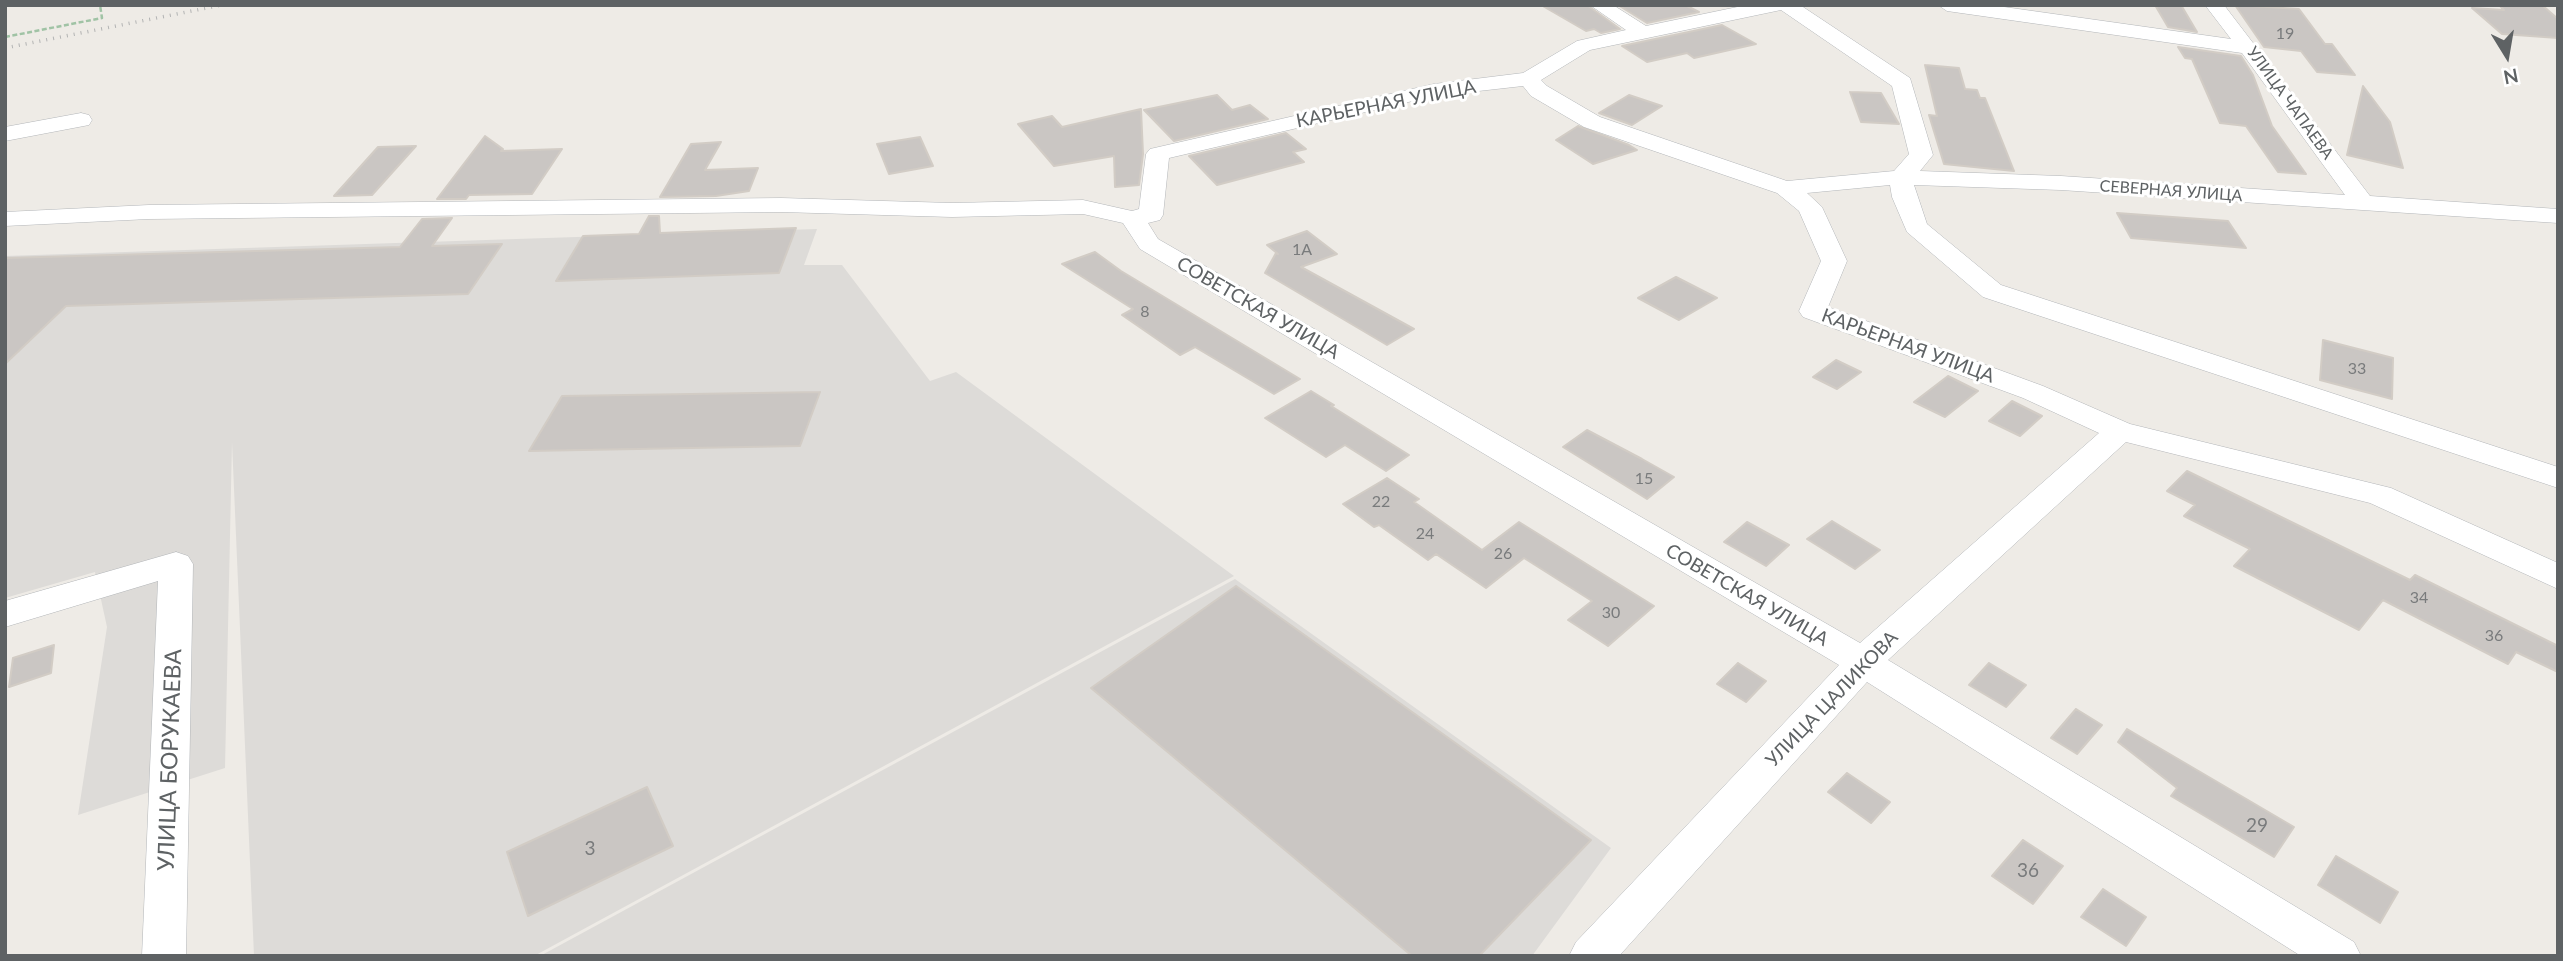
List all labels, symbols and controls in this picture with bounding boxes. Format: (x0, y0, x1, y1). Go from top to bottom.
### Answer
north arrow (2472, 21, 2542, 91)
house number: 19 (2276, 24, 2294, 44)
street label: УЛИЦА ЧАПАЕВА (2243, 43, 2337, 163)
text: N (2502, 64, 2520, 90)
street label: КАРЬЕРНАЯ УЛИЦА (1294, 75, 1478, 133)
street label: СЕВЕРНАЯ УЛИЦА (2099, 176, 2243, 206)
house number: 1А (1292, 240, 1312, 260)
street label: СОВЕТСКАЯ УЛИЦА (1173, 252, 1343, 364)
house number: 8 (1140, 302, 1150, 322)
street label: КАРЬЕРНАЯ УЛИЦА (1818, 304, 1998, 388)
house number: 33 (2348, 359, 2366, 379)
house number: 15 (1635, 469, 1653, 489)
house number: 22 (1372, 492, 1390, 512)
house number: 24 (1416, 524, 1434, 544)
street label: СОВЕТСКАЯ УЛИЦА (1662, 539, 1832, 651)
house number: 26 (1494, 544, 1512, 564)
house number: 34 (2410, 588, 2428, 608)
house number: 30 (1602, 603, 1620, 623)
street label: УЛИЦА ЦАЛИКОВА (1761, 626, 1903, 772)
house number: 36 (2485, 626, 2503, 646)
street label: УЛИЦА БОРУКАЕВА (152, 649, 188, 871)
house number: 29 (2246, 815, 2268, 837)
house number: 3 (584, 838, 596, 860)
house number: 36 (2017, 860, 2039, 882)

